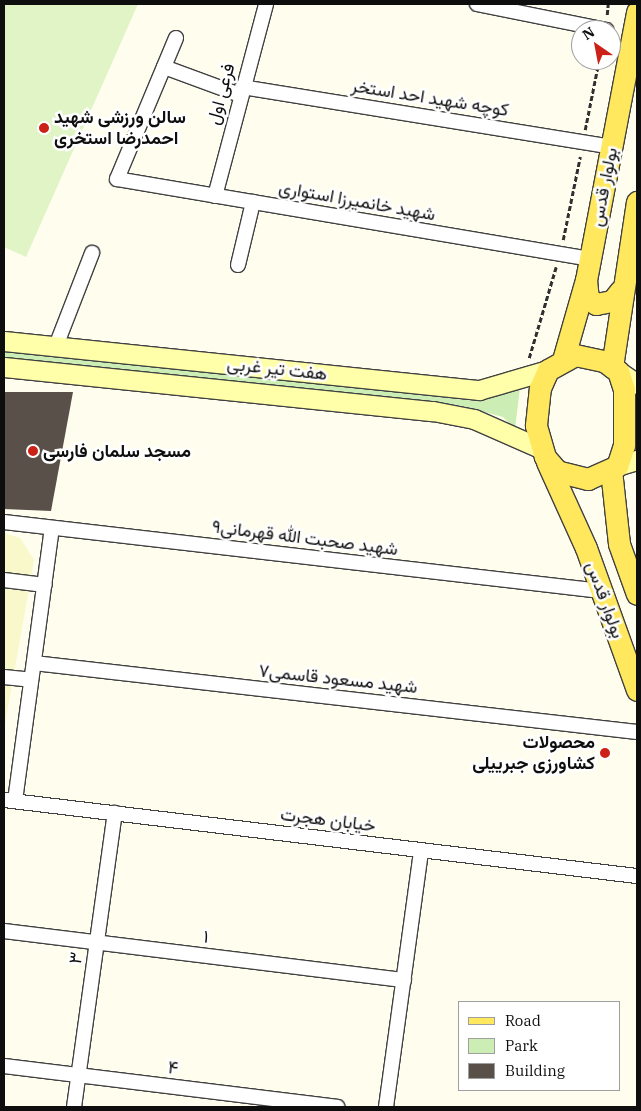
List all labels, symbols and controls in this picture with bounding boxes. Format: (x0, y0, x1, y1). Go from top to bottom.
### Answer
north arrow (571, 20, 621, 70)
text: N (579, 23, 598, 44)
street label: فرعی اول (202, 61, 240, 127)
street label: کوچه شهید احد استخر (350, 75, 510, 121)
place label: سالن ورزشی شهید احمدرضا استخری (54, 107, 186, 150)
marker: سالن ورزشی شهید احمدرضا استخری (38, 122, 50, 134)
street label: بولوار قدس (586, 146, 622, 228)
street label: شهید خانمیرزا استواری (277, 177, 437, 225)
street label: هفت تیر غربی (226, 353, 328, 385)
place label: مسجد سلمان فارسی (43, 440, 191, 462)
marker: مسجد سلمان فارسی (27, 445, 39, 457)
street label: شهید صحبت الله قهرمانی۹ (211, 516, 399, 560)
street label: بولوار قدس (581, 559, 629, 641)
street label: شهید مسعود قاسمی۷ (258, 660, 418, 698)
place label: محصولات کشاورزی جبرییلی (472, 732, 595, 774)
marker: محصولات کشاورزی جبرییلی (599, 747, 611, 759)
street label: خیابان هجرت (279, 803, 377, 837)
street label: ۱ (202, 926, 210, 948)
street label: ۳ (64, 951, 88, 965)
legend (458, 1001, 621, 1091)
text: Road (505, 1011, 541, 1030)
text: Park (505, 1036, 538, 1055)
street label: ۴ (167, 1057, 179, 1079)
text: Building (505, 1061, 565, 1080)

